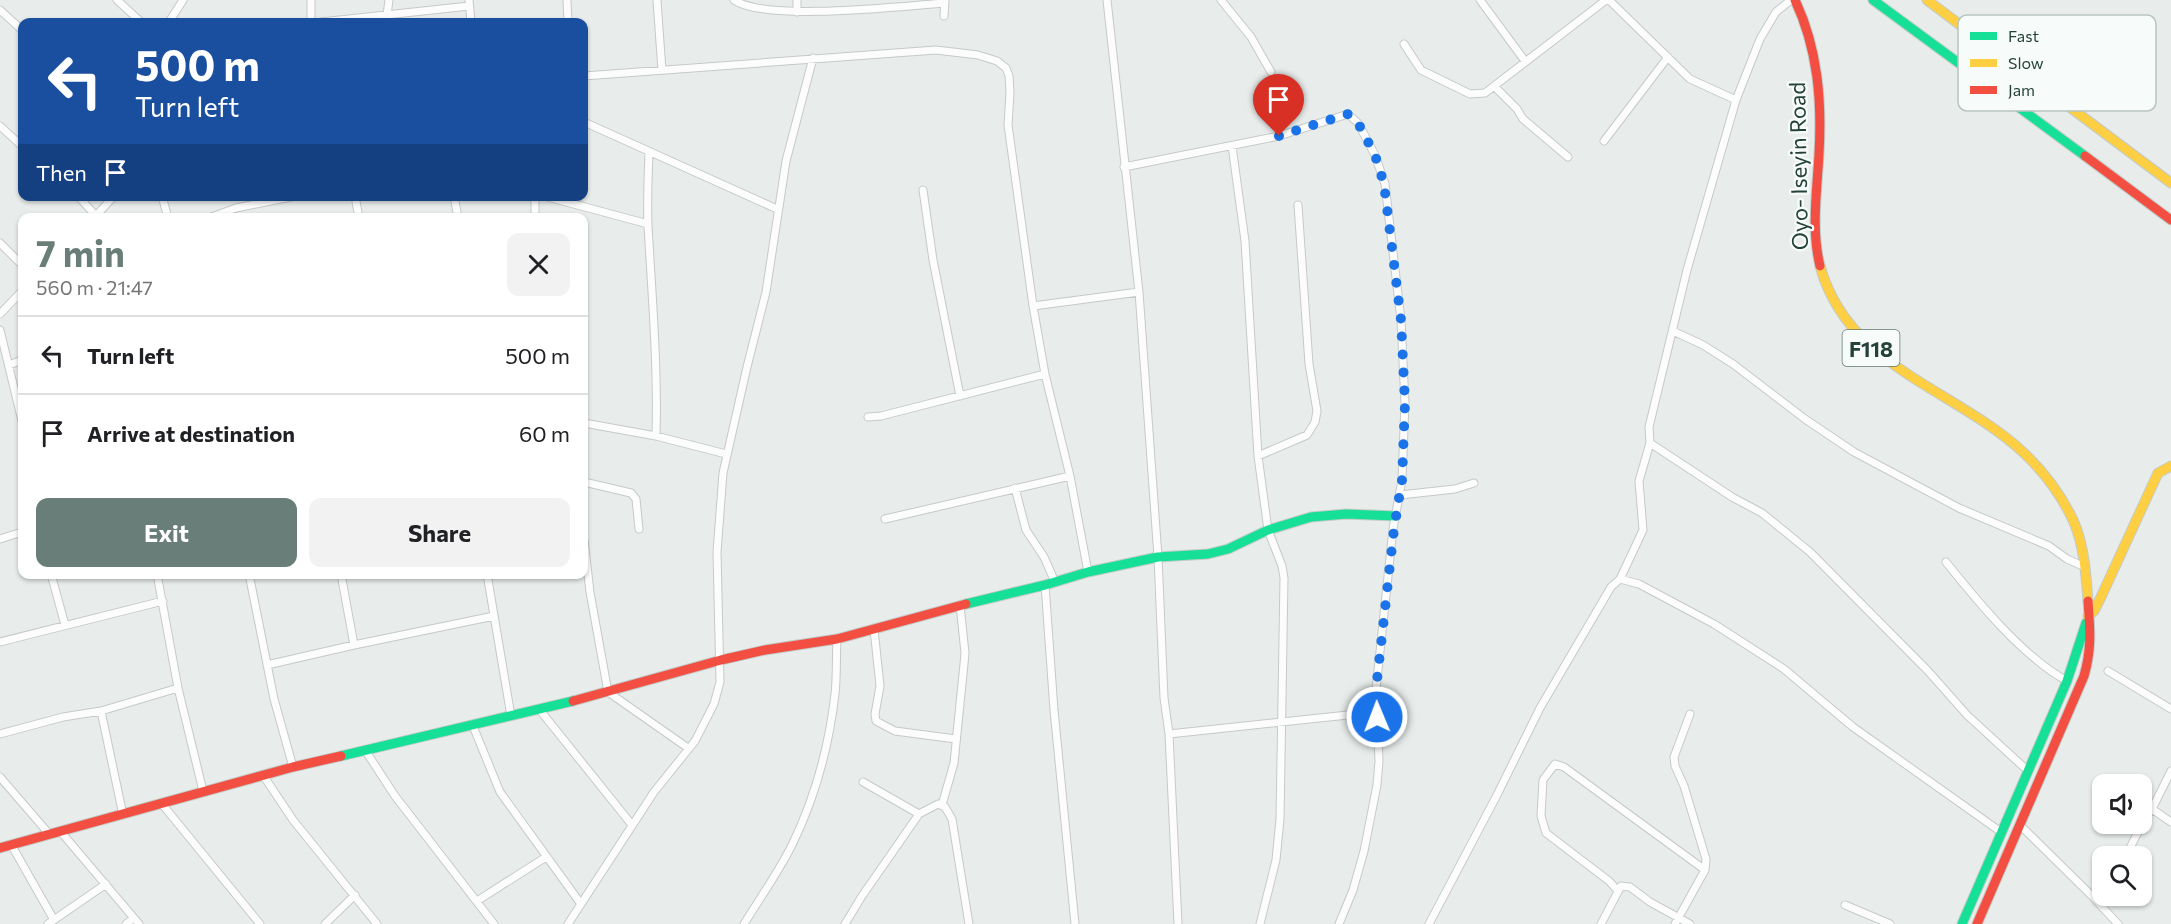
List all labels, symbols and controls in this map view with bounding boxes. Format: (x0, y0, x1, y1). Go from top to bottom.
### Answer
legend (1958, 15, 2156, 111)
text: Fast (2008, 26, 2039, 45)
text: 500 m (135, 38, 260, 90)
icon: left (36, 42, 114, 120)
text: Slow (2008, 53, 2044, 72)
pin (1253, 74, 1304, 136)
text: Jam (2008, 80, 2035, 99)
street label: Oyo- Iseyin Road (1783, 82, 1813, 250)
icon: arrive (1262, 83, 1295, 116)
text: Turn left (135, 90, 239, 123)
icon: arrive (99, 156, 132, 189)
text: Then (36, 159, 87, 186)
text: 7 min (36, 230, 125, 274)
button: close (507, 233, 570, 296)
text: 560 m · 21:47 (36, 275, 153, 299)
road number: F118 (1842, 330, 1900, 366)
icon: left (36, 339, 69, 372)
text: Turn left (87, 342, 174, 369)
text: 500 m (505, 342, 570, 369)
icon: arrive (36, 417, 69, 450)
text: Arrive at destination (87, 420, 295, 447)
text: 60 m (519, 420, 570, 447)
button: Exit (36, 498, 297, 567)
button: Share (309, 498, 570, 567)
position arrow (1345, 685, 1409, 749)
map controls (2092, 774, 2152, 906)
button: sound (2092, 774, 2152, 834)
button: search (2092, 846, 2152, 906)

